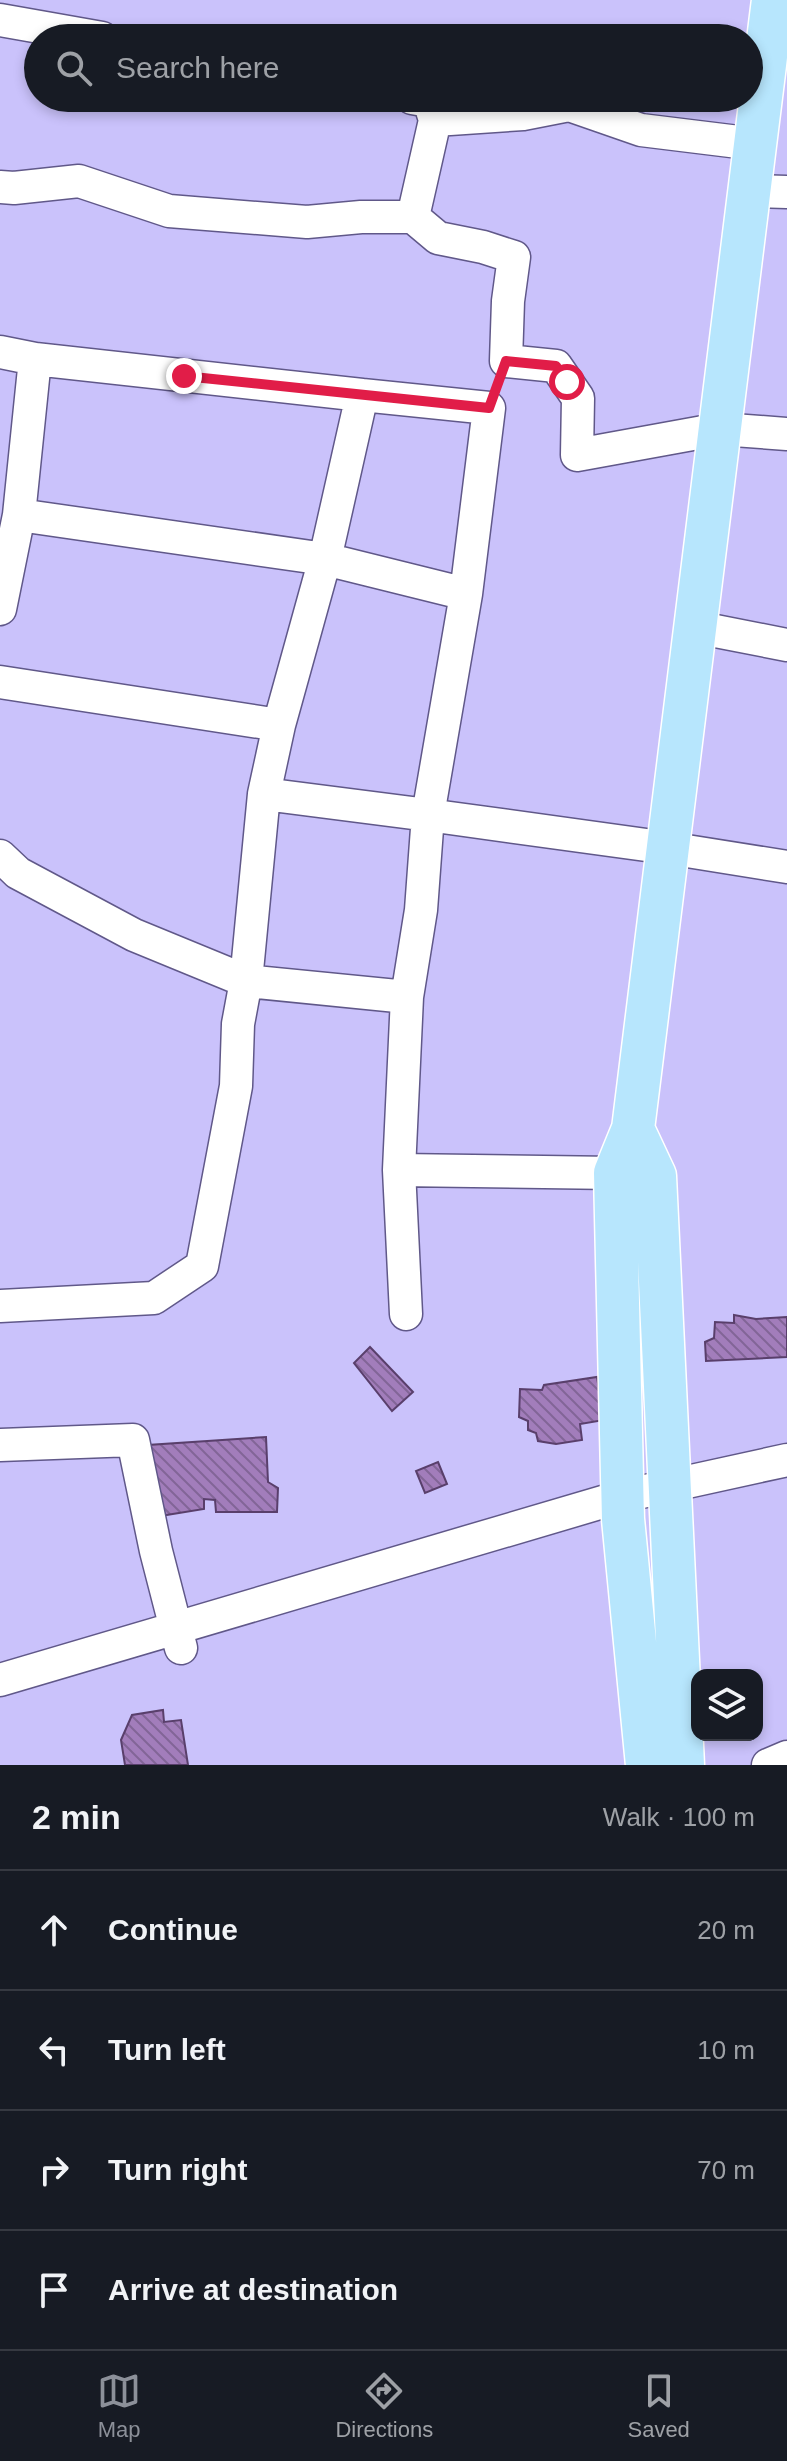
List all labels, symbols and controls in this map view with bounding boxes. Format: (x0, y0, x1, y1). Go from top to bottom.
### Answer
search box (24, 24, 763, 112)
icon: search (52, 46, 96, 90)
text: Search here (116, 51, 279, 84)
route end (166, 358, 202, 394)
route start (549, 364, 585, 400)
map controls (691, 1669, 763, 1741)
button: layers (691, 1669, 763, 1741)
text: 2 min (32, 1798, 121, 1836)
text: Walk · 100 m (603, 1802, 755, 1832)
icon: ahead (32, 1908, 76, 1952)
text: Continue (108, 1913, 238, 1946)
text: 20 m (697, 1915, 755, 1945)
icon: left (32, 2028, 76, 2072)
text: Turn left (108, 2033, 226, 2066)
text: 10 m (697, 2035, 755, 2065)
icon: right (32, 2148, 76, 2192)
text: Turn right (108, 2153, 247, 2186)
text: 70 m (697, 2155, 755, 2185)
icon: arrive (32, 2268, 76, 2312)
text: Arrive at destination (108, 2273, 398, 2306)
tab: Map (97, 2369, 141, 2443)
tab: Directions (335, 2369, 433, 2443)
tab: Saved (627, 2369, 690, 2443)

